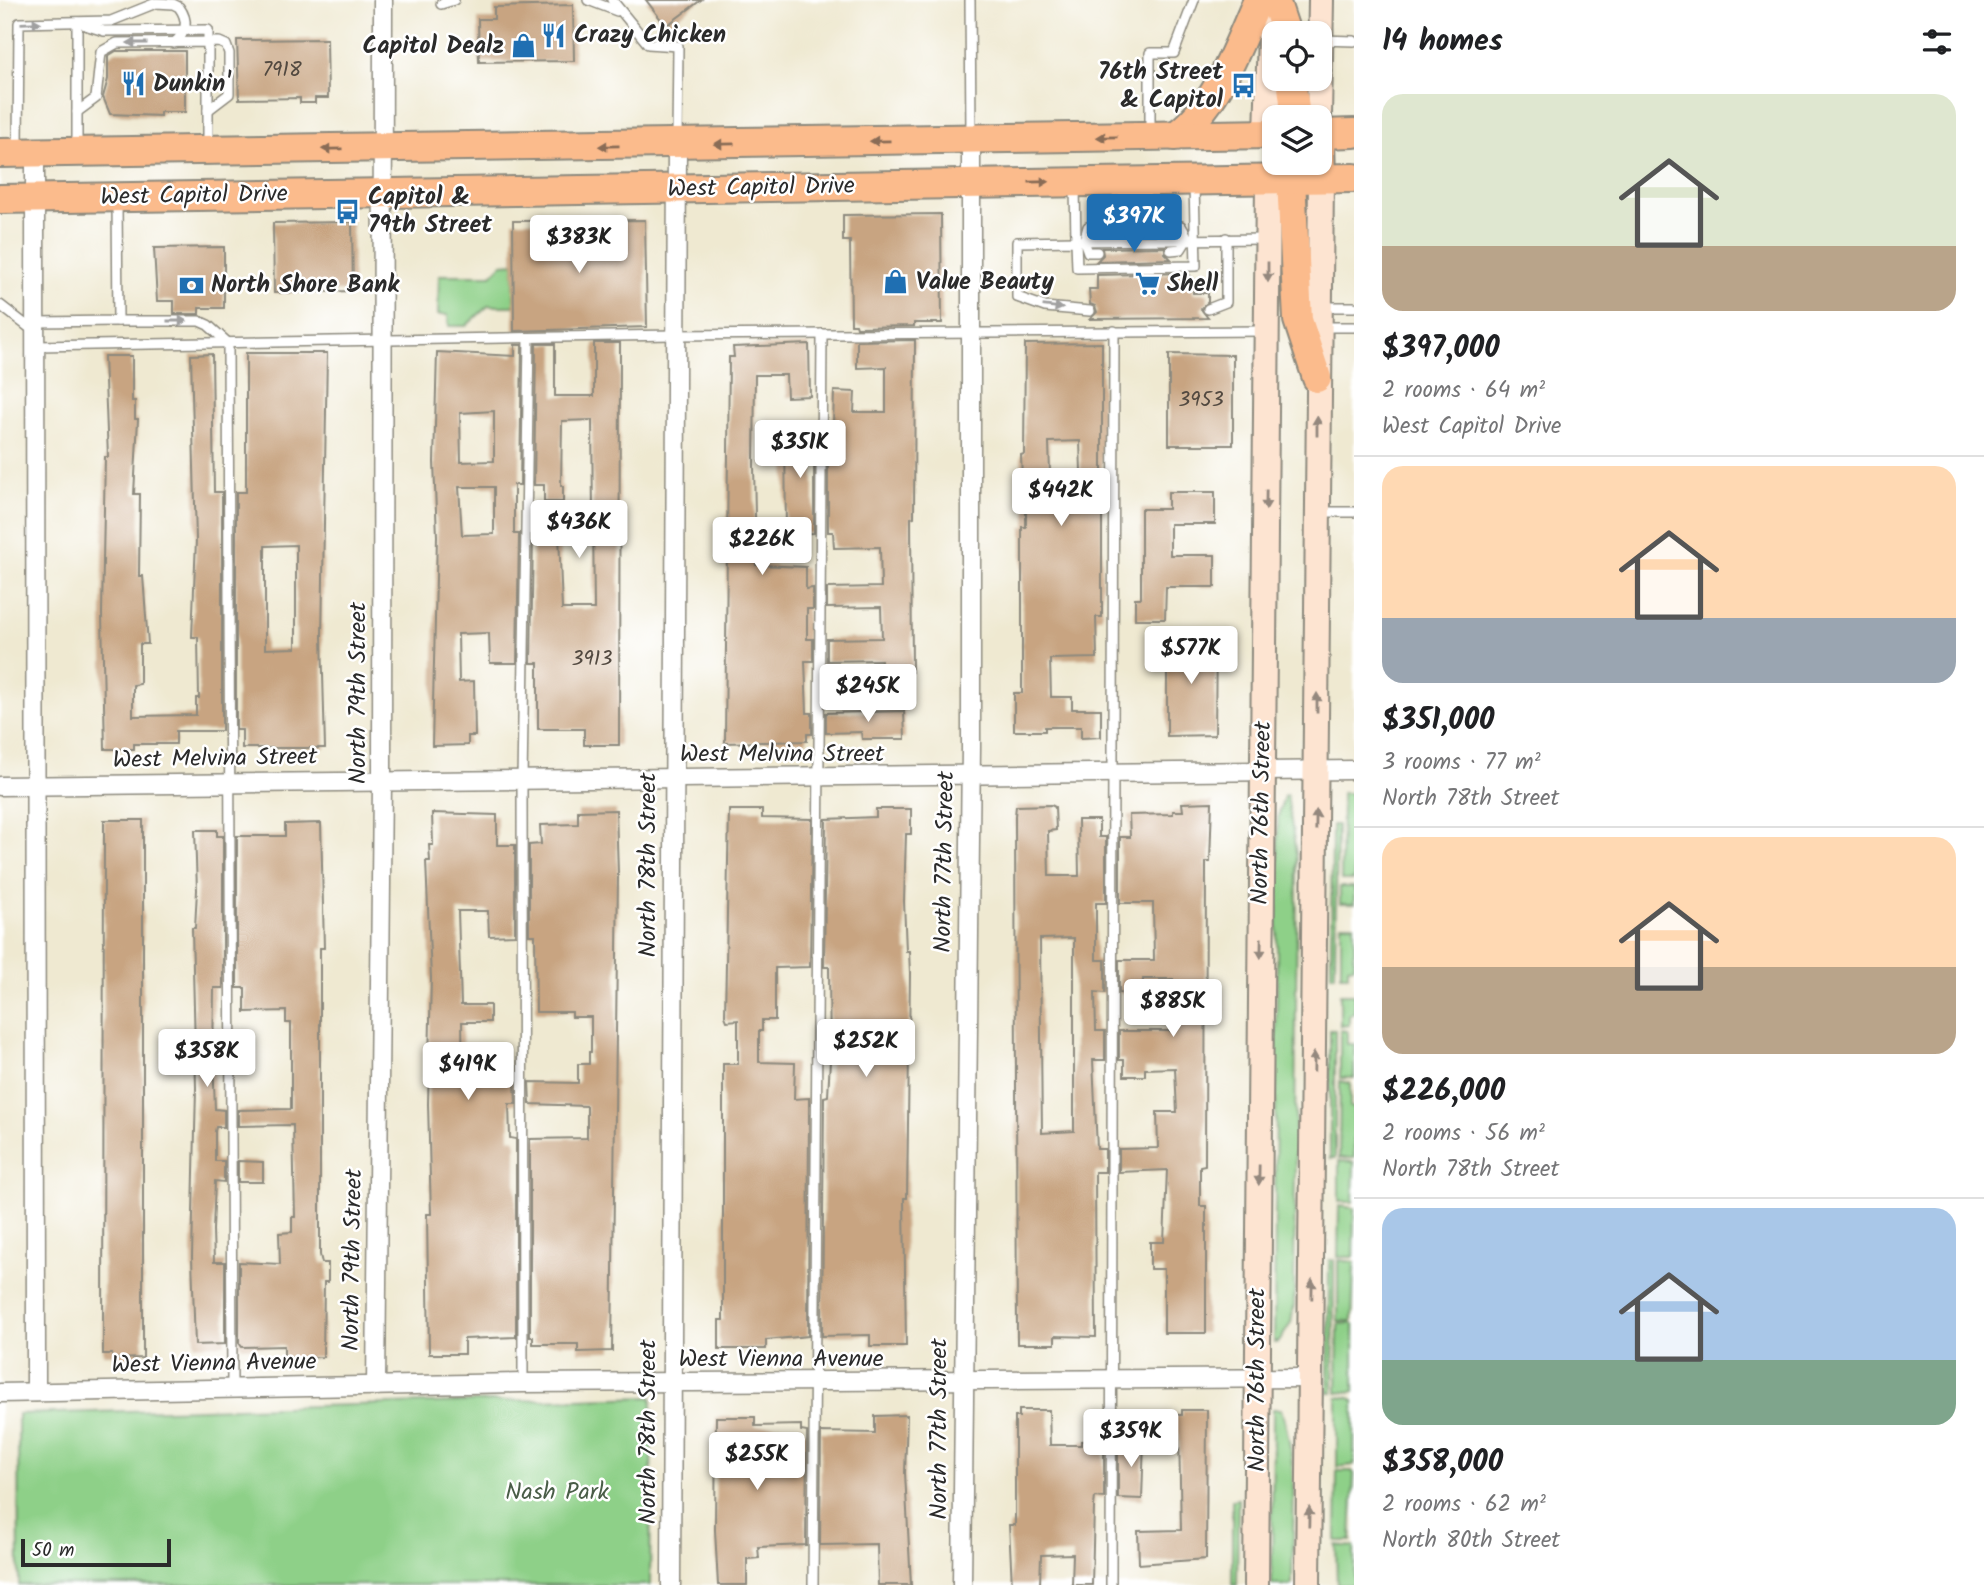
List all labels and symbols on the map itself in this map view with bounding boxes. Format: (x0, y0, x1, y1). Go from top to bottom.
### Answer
place label: Crazy Chicken (574, 16, 726, 55)
one-way arrow (20, 17, 42, 29)
restaurant icon: Crazy Chicken (540, 21, 568, 49)
place label: Capitol Dealz (363, 27, 504, 66)
shop icon: Capitol Dealz (510, 32, 538, 60)
one-way arrow (126, 37, 148, 49)
place label: 76th Street & Capitol (1098, 53, 1224, 120)
house number: 7918 (262, 54, 302, 87)
place label: Dunkin' (153, 65, 232, 104)
restaurant icon: Dunkin' (119, 70, 147, 98)
bus stop icon: 76th Street & Capitol (1229, 72, 1257, 100)
one-way arrow (1096, 131, 1118, 143)
one-way arrow (868, 135, 890, 147)
one-way arrow (713, 138, 735, 150)
one-way arrow (598, 140, 620, 152)
one-way arrow (321, 143, 343, 155)
street label: West Capitol Drive (667, 167, 855, 209)
street label: West Capitol Drive (100, 175, 288, 217)
one-way arrow (1029, 176, 1051, 188)
place label: Capitol & 79th Street (368, 178, 493, 245)
pin: $397K (1085, 194, 1183, 254)
bus stop icon: Capitol & 79th Street (334, 197, 362, 225)
pin: $383K (530, 216, 628, 275)
one-way arrow (1262, 261, 1274, 283)
place label: Value Beauty (916, 263, 1054, 302)
place label: Shell (1167, 265, 1219, 304)
place label: North Shore Bank (211, 266, 400, 305)
shop icon: Value Beauty (882, 268, 910, 296)
supermarket icon: Shell (1133, 270, 1161, 298)
bank icon: North Shore Bank (177, 271, 205, 299)
one-way arrow (1042, 302, 1064, 313)
one-way arrow (166, 315, 188, 327)
house number: 3953 (1178, 384, 1224, 417)
one-way arrow (1311, 415, 1323, 437)
pin: $351K (751, 420, 849, 480)
pin: $442K (1012, 468, 1110, 528)
one-way arrow (1260, 489, 1271, 511)
pin: $436K (530, 500, 628, 560)
pin: $226K (713, 518, 811, 577)
street label: North 79th Street (339, 601, 378, 784)
pin: $577K (1142, 626, 1240, 686)
house number: 3913 (572, 643, 612, 676)
pin: $245K (819, 664, 917, 724)
one-way arrow (1311, 691, 1323, 713)
street label: North 76th Street (1241, 720, 1283, 905)
street label: West Melvina Street (680, 735, 885, 774)
street label: West Melvina Street (112, 738, 318, 780)
street label: North 77th Street (924, 770, 966, 953)
street label: North 78th Street (629, 772, 668, 958)
one-way arrow (1310, 809, 1322, 831)
one-way arrow (1255, 937, 1267, 959)
pin: $885K (1124, 979, 1222, 1039)
pin: $252K (817, 1020, 915, 1079)
pin: $358K (158, 1030, 256, 1089)
pin: $419K (419, 1042, 517, 1102)
one-way arrow (1308, 1051, 1320, 1073)
one-way arrow (1253, 1164, 1265, 1186)
street label: North 79th Street (332, 1168, 374, 1351)
one-way arrow (1306, 1278, 1317, 1300)
street label: North 76th Street (1238, 1287, 1277, 1472)
street label: North 77th Street (920, 1337, 959, 1520)
street label: North 78th Street (629, 1339, 668, 1525)
street label: West Vienna Avenue (678, 1340, 884, 1379)
street label: West Vienna Avenue (111, 1343, 317, 1385)
pin: $359K (1082, 1410, 1180, 1469)
pin: $255K (708, 1432, 806, 1492)
park label: Nash Park (505, 1473, 610, 1512)
one-way arrow (1303, 1506, 1315, 1528)
scale bar (21, 1536, 172, 1568)

